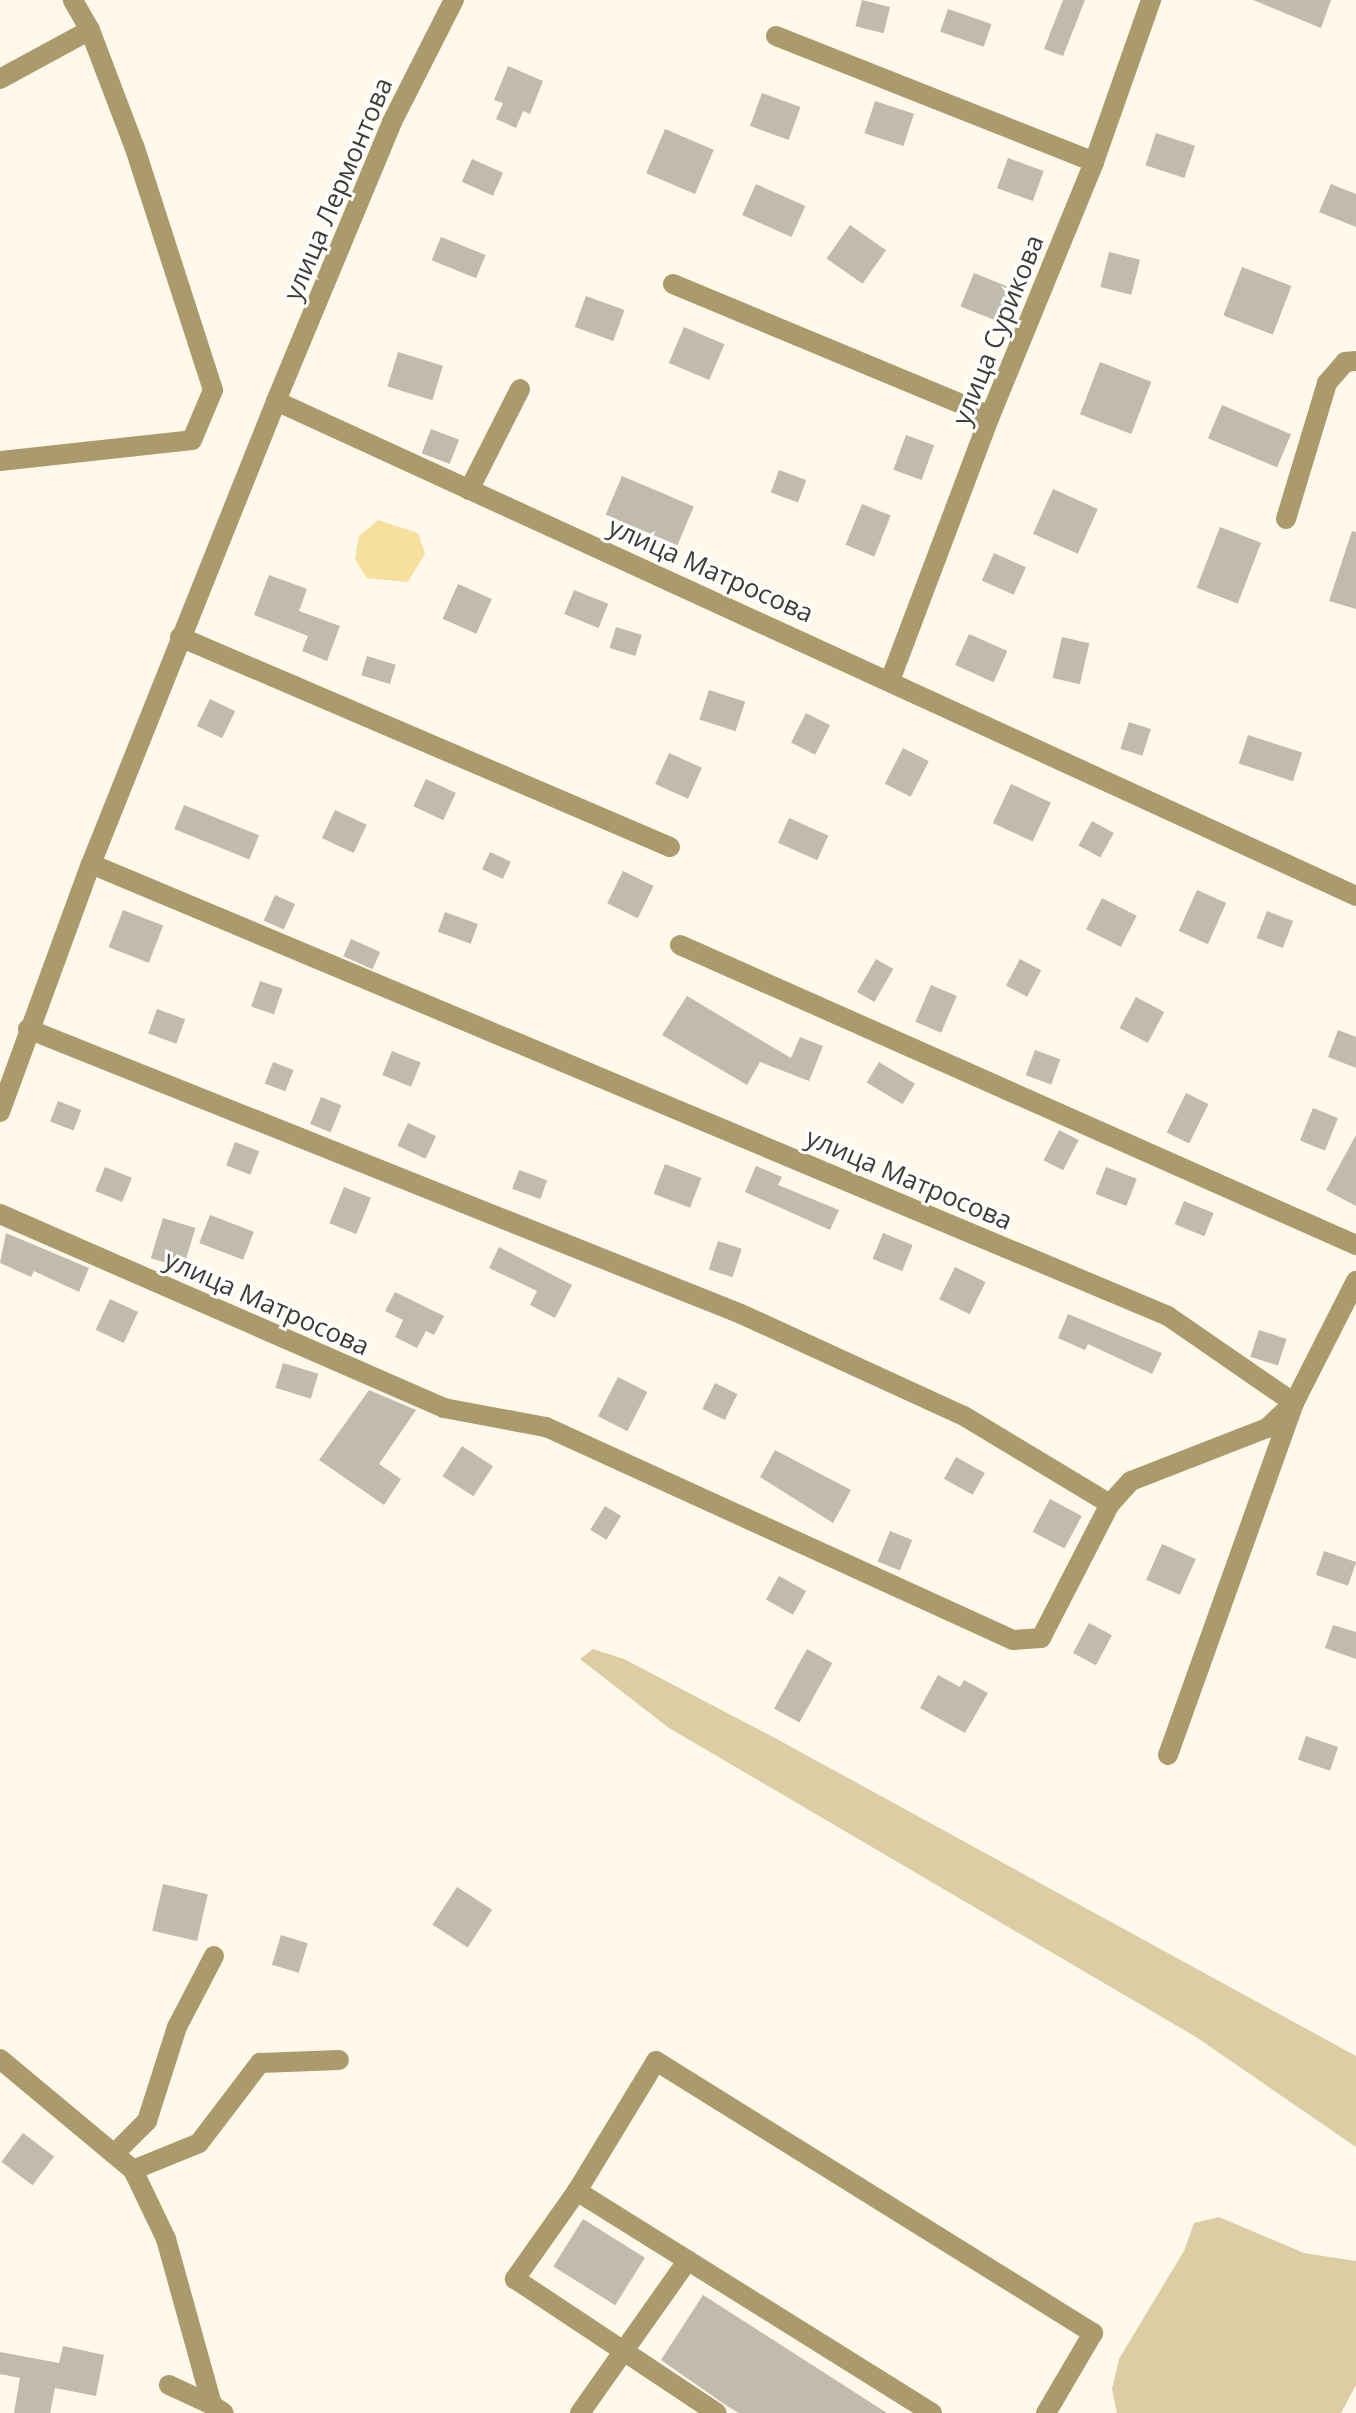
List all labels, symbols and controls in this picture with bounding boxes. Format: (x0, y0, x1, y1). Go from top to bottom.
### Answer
street label: улица Лермонтова (277, 73, 399, 305)
street label: улица Сурикова (946, 230, 1050, 430)
street label: улица Матросова (604, 511, 818, 629)
street label: улица Матросова (801, 1121, 1017, 1237)
street label: улица Матросова (160, 1244, 374, 1362)

